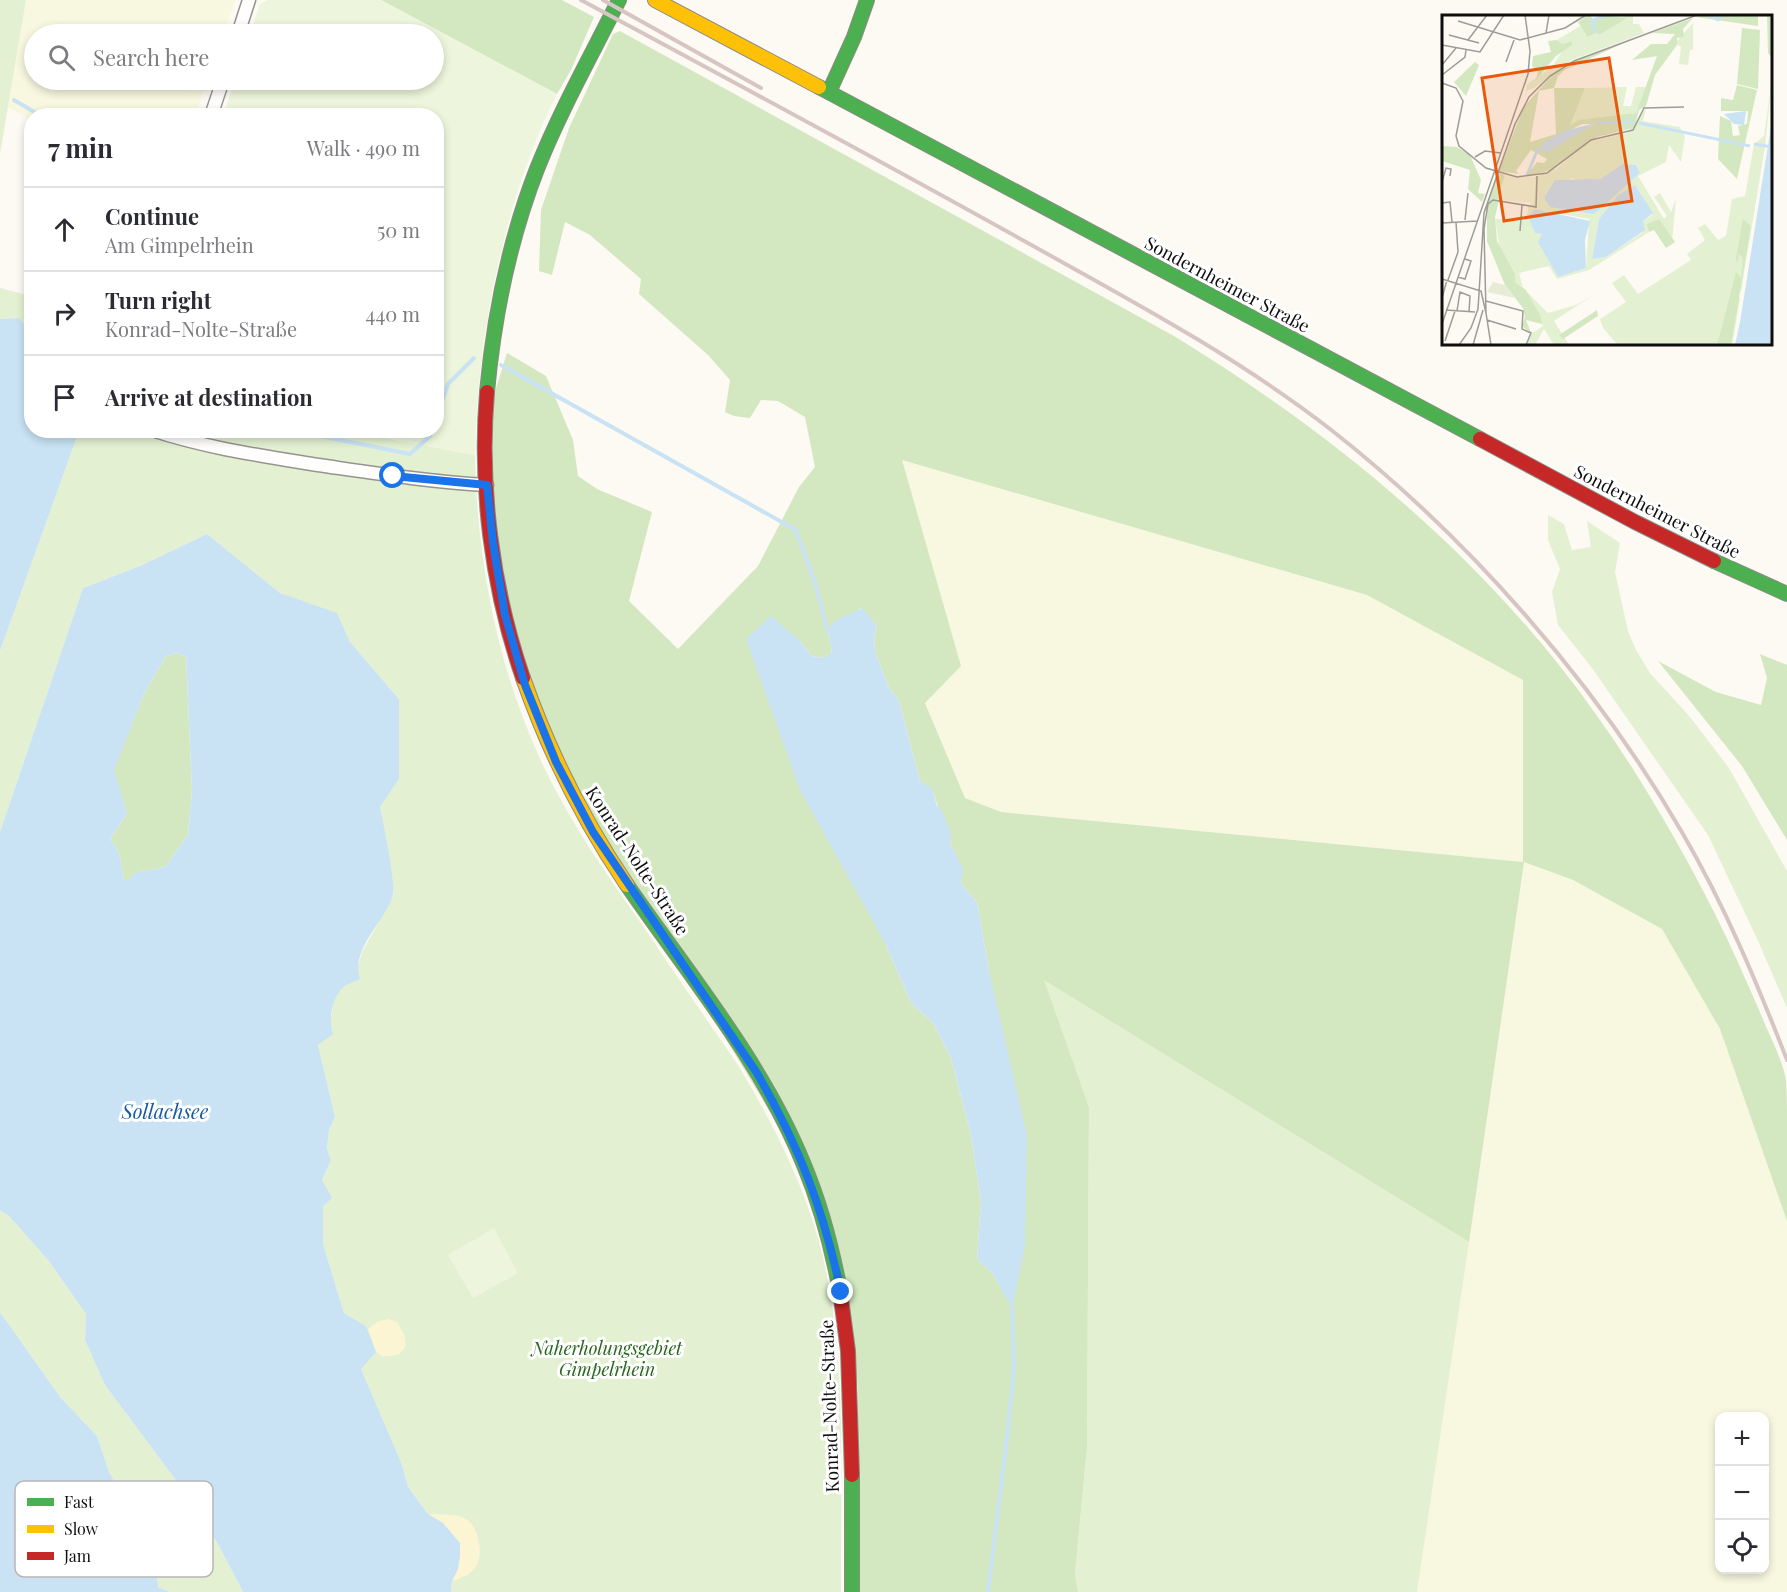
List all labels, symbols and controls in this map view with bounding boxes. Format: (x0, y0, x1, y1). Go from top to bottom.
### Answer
inset map (1442, 15, 1772, 345)
search box (24, 24, 444, 90)
icon: search (45, 41, 78, 74)
text: Search here (93, 42, 209, 72)
text: 7 min (48, 130, 113, 165)
text: Walk · 490 m (307, 134, 420, 161)
text: Continue (105, 201, 199, 231)
icon: ahead (48, 213, 81, 246)
text: 50 m (377, 216, 420, 243)
street label: Sondernheimer Straße (1141, 230, 1314, 338)
text: Am Gimpelrhein (105, 231, 254, 258)
text: Turn right (105, 285, 211, 315)
icon: right (48, 297, 81, 330)
text: 440 m (366, 300, 420, 327)
text: Konrad-Nolte-Straße (105, 315, 297, 342)
icon: arrive (48, 381, 81, 414)
text: Arrive at destination (105, 382, 313, 412)
street label: Sondernheimer Straße (1570, 459, 1745, 563)
route start (379, 462, 405, 488)
street label: Konrad-Nolte-Straße (581, 781, 695, 940)
water label: Sollachsee (121, 1097, 209, 1124)
route end (827, 1278, 853, 1304)
street label: Konrad-Nolte-Straße (814, 1319, 844, 1493)
park label: Naherholungsgebiet Gimpelrhein (530, 1336, 683, 1381)
map controls (1715, 1412, 1769, 1574)
button: + (1715, 1412, 1769, 1466)
button: − (1715, 1466, 1769, 1520)
legend (15, 1481, 213, 1577)
text: Fast (64, 1491, 94, 1512)
text: Slow (64, 1518, 99, 1539)
button: locate (1715, 1520, 1769, 1574)
text: Jam (63, 1545, 91, 1566)

